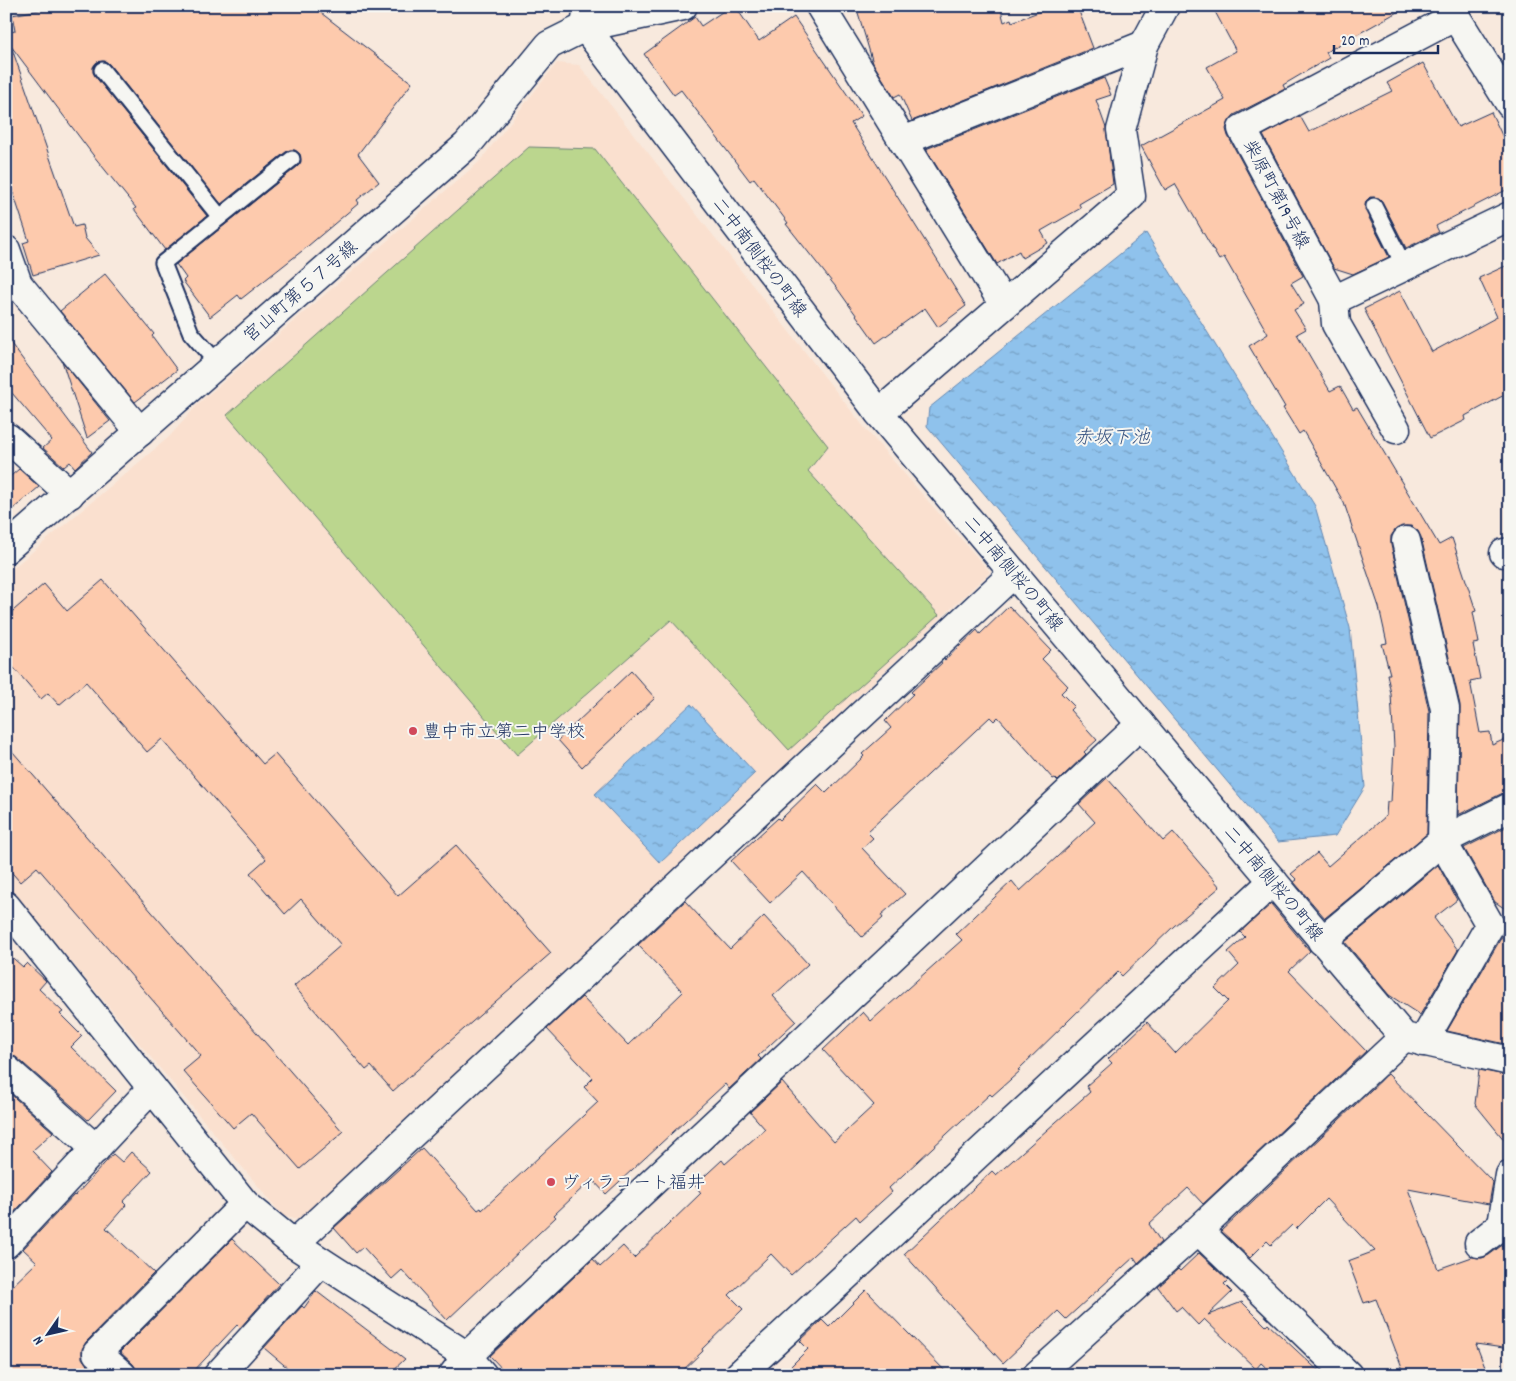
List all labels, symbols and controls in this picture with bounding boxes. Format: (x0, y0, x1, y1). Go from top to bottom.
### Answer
scale bar (1334, 22, 1437, 54)
text: 20 m (1341, 31, 1369, 53)
street label: 柴原町第19号線 (1236, 136, 1314, 254)
street label: 二中南側桜の町線 (705, 193, 811, 324)
street label: 宮山町第５７号線 (239, 236, 364, 350)
water label: 赤坂下池 (1074, 426, 1151, 453)
street label: 二中南側桜の町線 (956, 511, 1068, 638)
place label: 豊中市立第二中学校 (423, 721, 585, 746)
marker: 豊中市立第二中学校 (407, 725, 419, 737)
street label: 二中南側桜の町線 (1216, 821, 1328, 948)
place label: ヴィラコート福井 (561, 1172, 705, 1197)
marker: ヴィラコート福井 (545, 1176, 557, 1188)
north arrow (22, 1308, 72, 1358)
text: N (29, 1332, 49, 1349)

